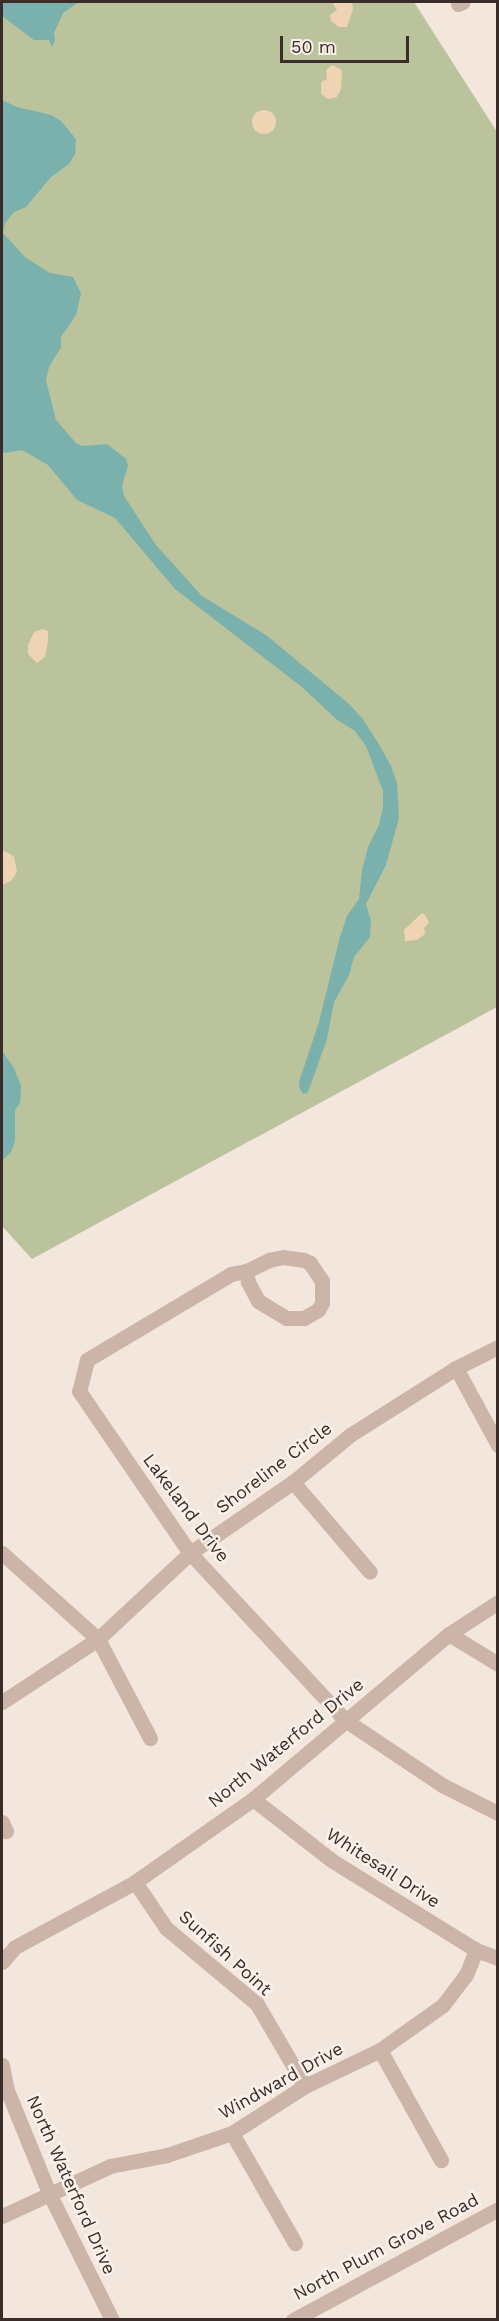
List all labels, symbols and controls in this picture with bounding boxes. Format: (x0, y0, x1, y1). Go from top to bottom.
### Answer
scale bar (283, 24, 412, 62)
text: 50 m (291, 36, 336, 57)
street label: Shoreline Circle (212, 1418, 336, 1518)
street label: Lakeland Drive (138, 1449, 234, 1567)
street label: North Waterford Drive (204, 1674, 368, 1812)
street label: Whitesail Drive (322, 1823, 444, 1913)
street label: Sunfish Point (174, 1906, 276, 2000)
street label: Windward Drive (215, 2038, 347, 2124)
street label: North Waterford Drive (22, 2092, 120, 2278)
street label: North Plum Grove Road (290, 2189, 482, 2305)

